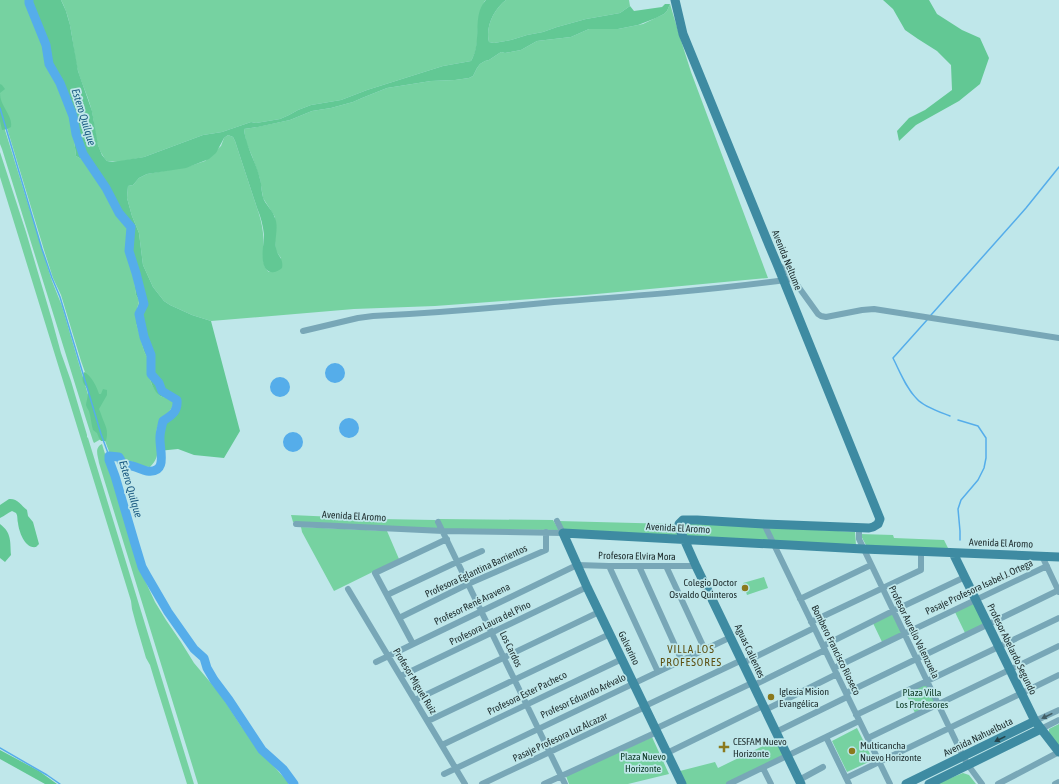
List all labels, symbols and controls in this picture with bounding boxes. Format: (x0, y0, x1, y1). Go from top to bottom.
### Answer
water label: Estero Quilque (70, 87, 98, 147)
street label: Avenida Neltume (770, 228, 804, 292)
water label: Estero Quilque (117, 459, 145, 519)
street label: Avenida El Aromo (322, 509, 387, 523)
street label: Avenida El Aromo (646, 521, 711, 535)
street label: Avenida El Aromo (969, 536, 1034, 550)
street label: Profesora Eglantina Barrientos (423, 542, 529, 600)
street label: Profesora Elvira Mora (598, 550, 676, 562)
street label: Pasaje Profesora Isabel J. Ortega (923, 557, 1035, 617)
place label: Colegio Doctor Osvaldo Quinteros (669, 577, 738, 600)
street label: Profesor René Aravena (432, 581, 512, 627)
marker: Colegio Doctor Osvaldo Quinteros (740, 583, 750, 593)
street label: Profesor Aurelio Valenzuela (887, 584, 941, 681)
street label: Profesora Laura del Pino (448, 598, 533, 647)
street label: Profesor Abelardo Segundo (985, 602, 1039, 697)
street label: Bombero Francisco Rioseco (809, 603, 863, 697)
street label: Aguas Calientes (733, 622, 767, 680)
street label: Los Cardos (498, 629, 525, 669)
street label: Galvarino (616, 629, 642, 667)
district label: VILLA LOS PROFESORES (660, 643, 722, 668)
street label: Profesor Miguel Ruiz (391, 646, 439, 716)
street label: Profesora Ester Pacheco (485, 669, 569, 717)
street label: Profesor Eduardo Arévalo (539, 671, 628, 721)
place label: Iglesia Mision Evangélica (779, 686, 829, 709)
park label: Plaza Villa Los Profesores (896, 687, 949, 710)
marker: Iglesia Mision Evangélica (766, 692, 776, 702)
street label: Pasaje Profesora Luz Alcazar (511, 710, 610, 764)
one-way arrow (1041, 713, 1053, 719)
street label: Avenida Nahuelbuta (941, 715, 1015, 759)
one-way arrow (994, 735, 1006, 742)
place label: CESFAM Nuevo Horizonte (733, 736, 787, 759)
place label: Multicancha Nuevo Horizonte (860, 740, 922, 763)
marker: CESFAM Nuevo Horizonte (718, 741, 730, 753)
marker: Multicancha Nuevo Horizonte (847, 746, 857, 756)
park label: Plaza Nuevo Horizonte (620, 751, 666, 774)

